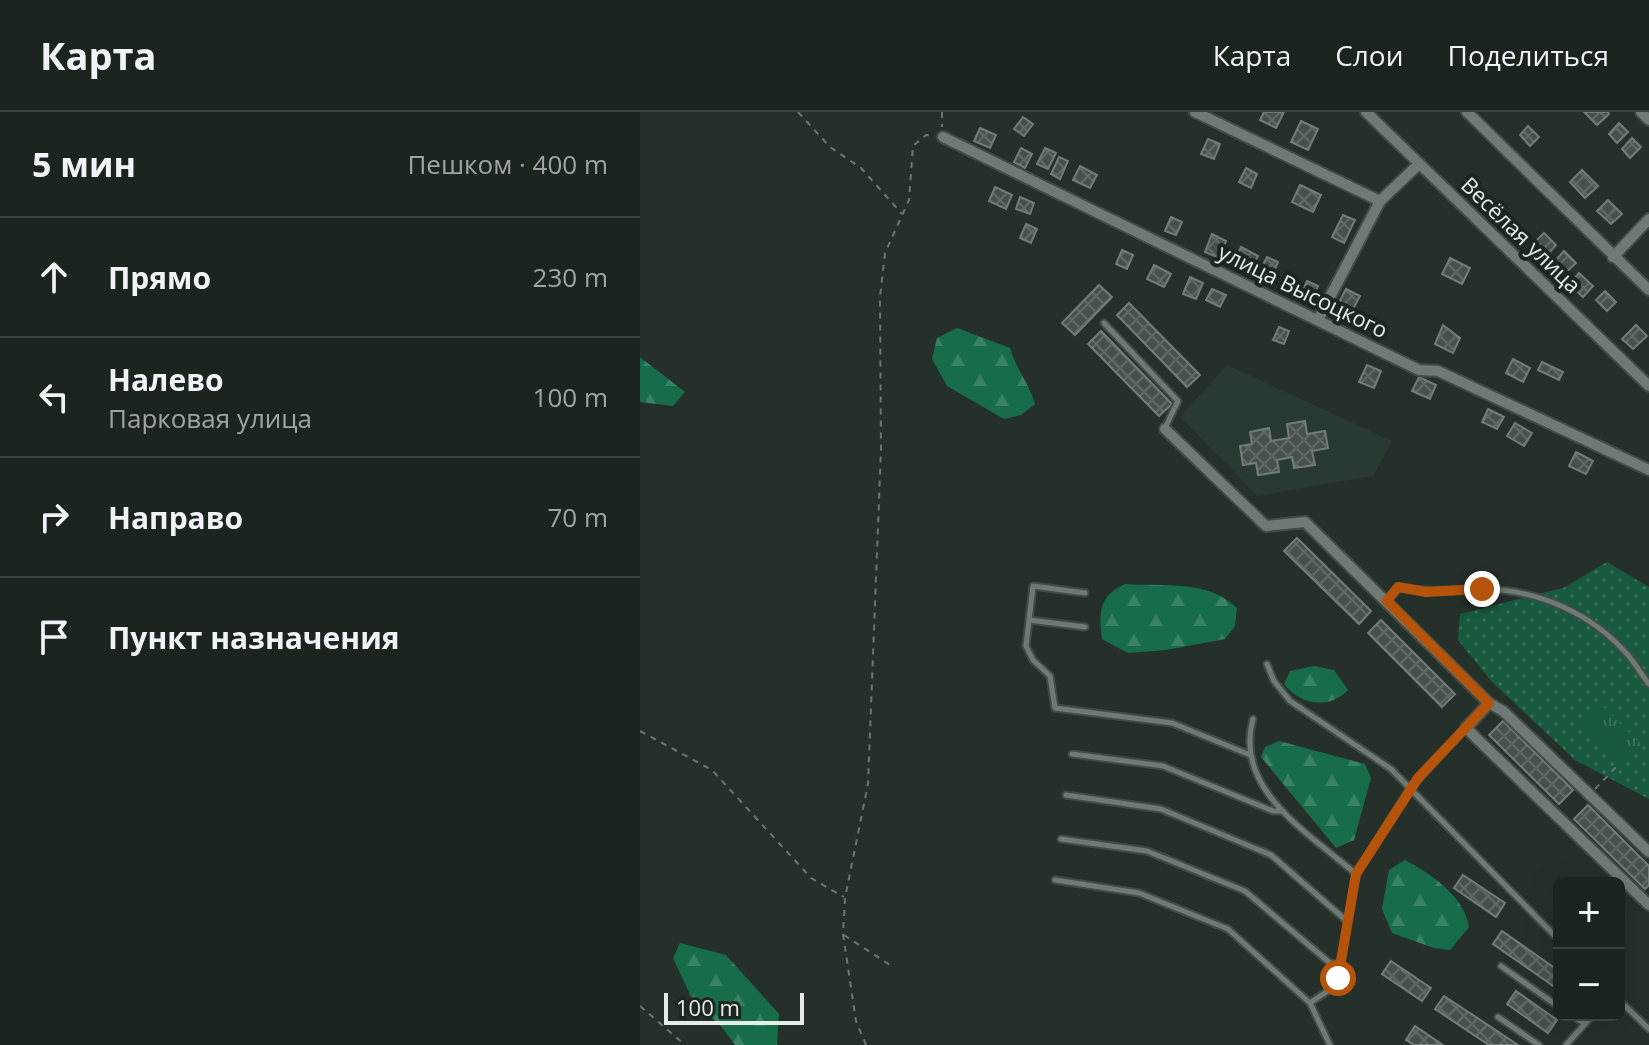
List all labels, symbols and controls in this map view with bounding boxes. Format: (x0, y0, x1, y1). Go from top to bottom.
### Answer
text: Карта (40, 29, 157, 81)
text: Карта (1213, 36, 1291, 74)
text: Слои (1335, 36, 1404, 74)
text: Поделиться (1448, 36, 1609, 74)
text: 5 мин (32, 141, 136, 187)
text: Пешком · 400 m (407, 146, 608, 182)
street label: Весёлая улица (1455, 169, 1588, 299)
street label: улица Высоцкого (1214, 236, 1393, 344)
icon: ahead (32, 255, 76, 299)
text: Прямо (108, 257, 211, 298)
text: 230 m (533, 259, 608, 295)
text: Налево (108, 359, 224, 400)
icon: left (32, 375, 76, 419)
text: 100 m (533, 379, 608, 415)
text: Парковая улица (108, 400, 312, 436)
icon: right (32, 495, 76, 539)
text: Направо (108, 497, 243, 538)
text: 70 m (547, 499, 608, 535)
route end (1464, 571, 1500, 607)
icon: arrive (32, 615, 76, 659)
text: Пункт назначения (108, 617, 400, 658)
map controls (1553, 877, 1625, 1021)
button: + (1553, 877, 1625, 949)
button: − (1553, 949, 1625, 1021)
route start (1320, 960, 1356, 996)
scale bar (664, 989, 804, 1025)
text: 100 m (676, 992, 740, 1022)

